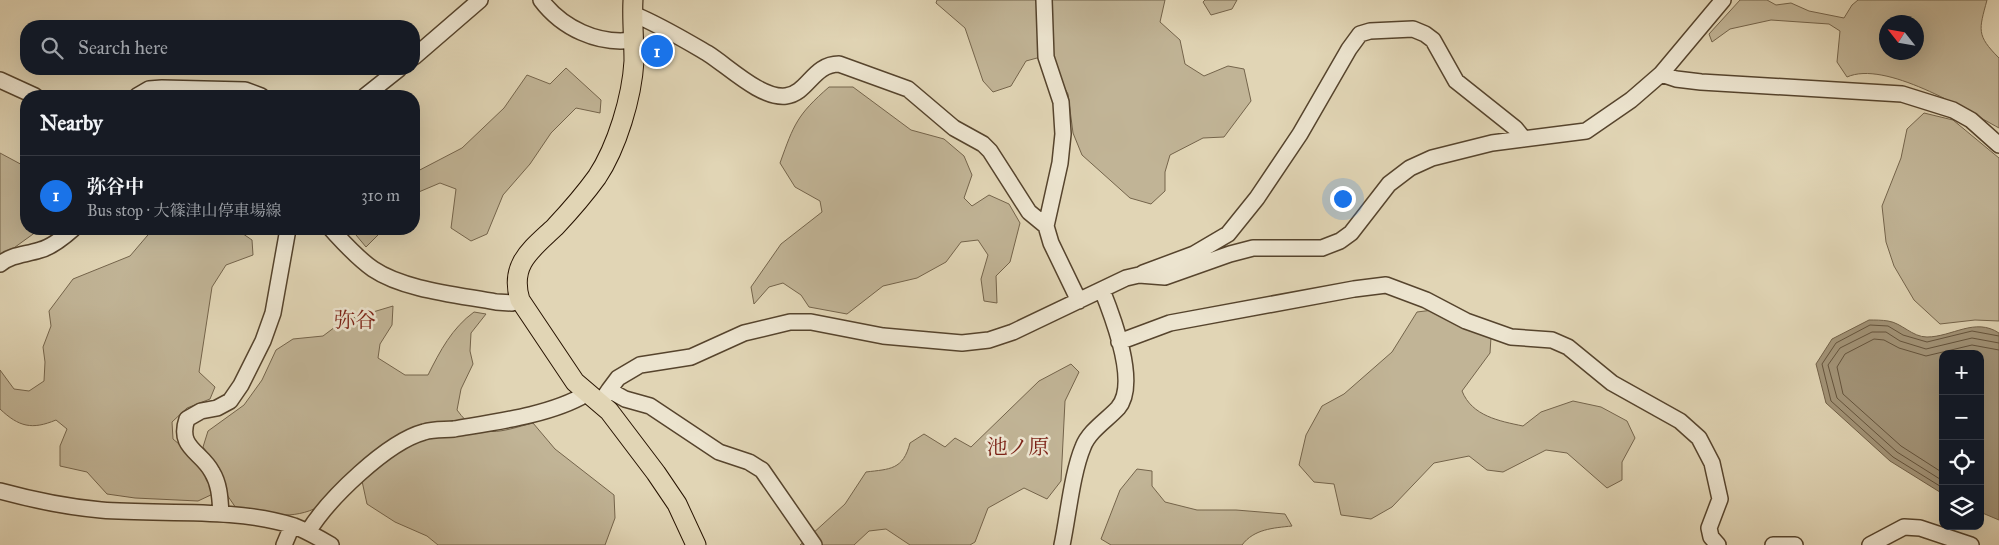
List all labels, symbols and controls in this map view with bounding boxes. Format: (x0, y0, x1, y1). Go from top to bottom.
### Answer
north arrow (1879, 15, 1924, 60)
search box (20, 20, 420, 75)
pin: 1 (641, 32, 673, 70)
icon: search (38, 34, 66, 62)
text: Search here (78, 36, 168, 59)
text: Nearby (40, 110, 103, 136)
text: 弥谷中 (87, 175, 144, 198)
text: 1 (53, 186, 59, 205)
text: 310 m (361, 186, 400, 205)
your location (1330, 186, 1356, 212)
text: Bus stop · 大篠津山停車場線 (87, 201, 281, 220)
district label: 弥谷 (334, 307, 376, 333)
map controls (1939, 350, 1984, 530)
button: + (1939, 350, 1984, 395)
button: − (1939, 395, 1984, 440)
district label: 池ノ原 (987, 434, 1050, 460)
button: locate (1939, 440, 1984, 485)
button: layers (1939, 485, 1984, 530)

